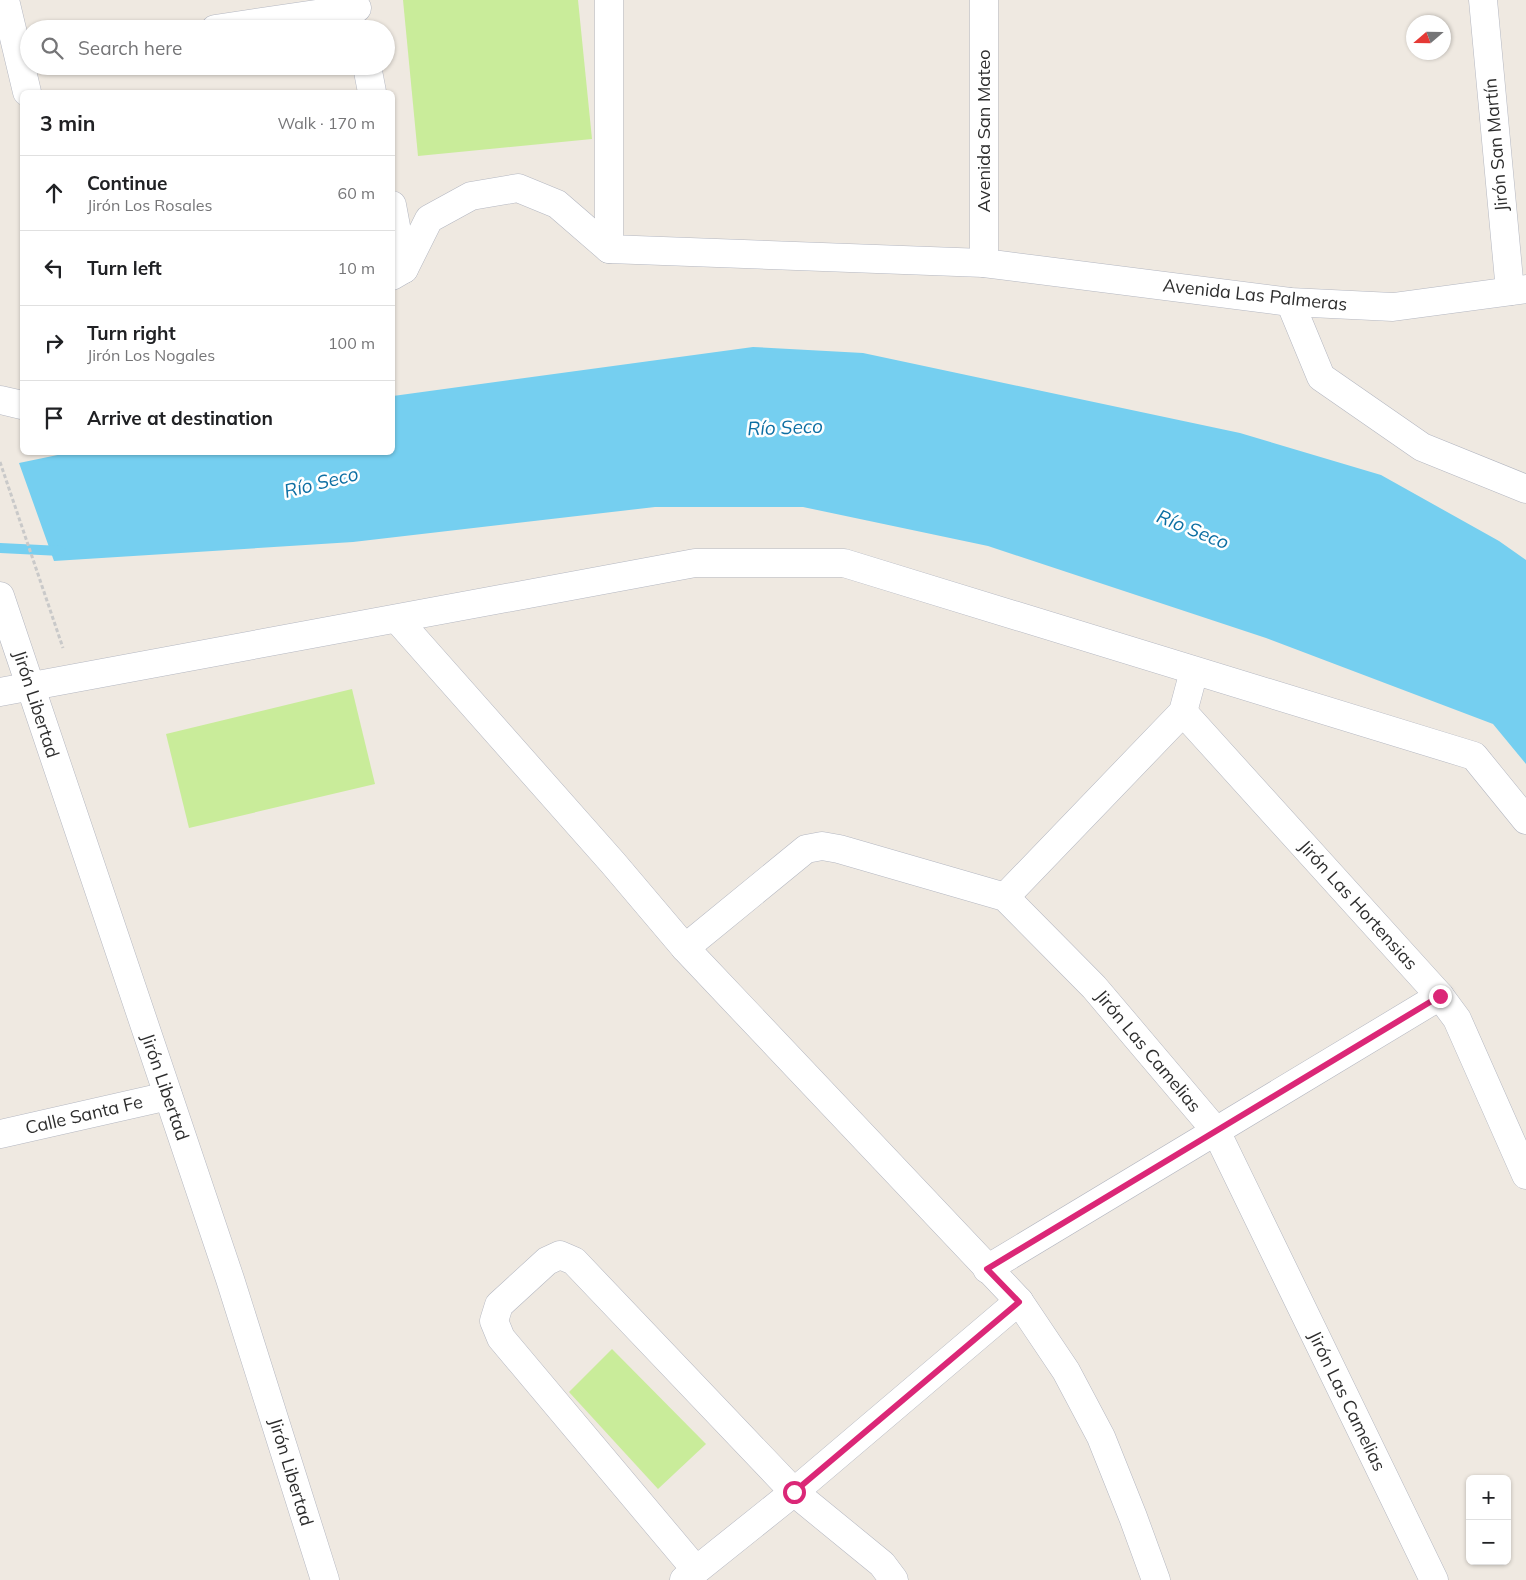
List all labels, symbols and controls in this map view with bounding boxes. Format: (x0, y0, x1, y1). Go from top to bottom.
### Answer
north arrow (1406, 15, 1451, 60)
search box (20, 20, 395, 75)
icon: search (38, 34, 66, 62)
text: Search here (78, 36, 182, 60)
street label: Avenida San Mateo (972, 50, 995, 212)
street label: Jirón San Martín (1478, 77, 1513, 213)
text: 3 min (40, 110, 95, 136)
text: Walk · 170 m (277, 113, 375, 133)
text: Continue (87, 171, 167, 195)
icon: ahead (40, 179, 68, 207)
text: 60 m (338, 183, 375, 203)
text: Jirón Los Rosales (87, 195, 212, 215)
icon: left (40, 254, 68, 282)
text: Turn left (87, 256, 162, 280)
text: 10 m (338, 258, 375, 278)
street label: Avenida Las Palmeras (1162, 273, 1349, 316)
text: Turn right (87, 321, 176, 345)
icon: right (40, 329, 68, 357)
text: 100 m (328, 333, 375, 353)
text: Jirón Los Nogales (87, 345, 215, 365)
icon: arrive (40, 404, 68, 432)
text: Arrive at destination (87, 406, 273, 430)
water label: Río Seco (747, 414, 823, 440)
water label: Río Seco (281, 461, 361, 503)
water label: Río Seco (1153, 504, 1233, 554)
street label: Jirón Libertad (8, 647, 65, 761)
street label: Jirón Las Hortensias (1294, 835, 1423, 974)
street label: Jirón Las Camelias (1090, 985, 1206, 1117)
route end (1429, 985, 1452, 1008)
street label: Jirón Libertad (136, 1030, 195, 1143)
street label: Calle Santa Fe (23, 1090, 145, 1139)
street label: Jirón Las Camelias (1304, 1327, 1391, 1475)
street label: Jirón Libertad (264, 1415, 319, 1529)
map controls (1466, 1475, 1511, 1565)
button: + (1466, 1475, 1511, 1520)
route start (783, 1481, 806, 1504)
button: − (1466, 1520, 1511, 1565)

